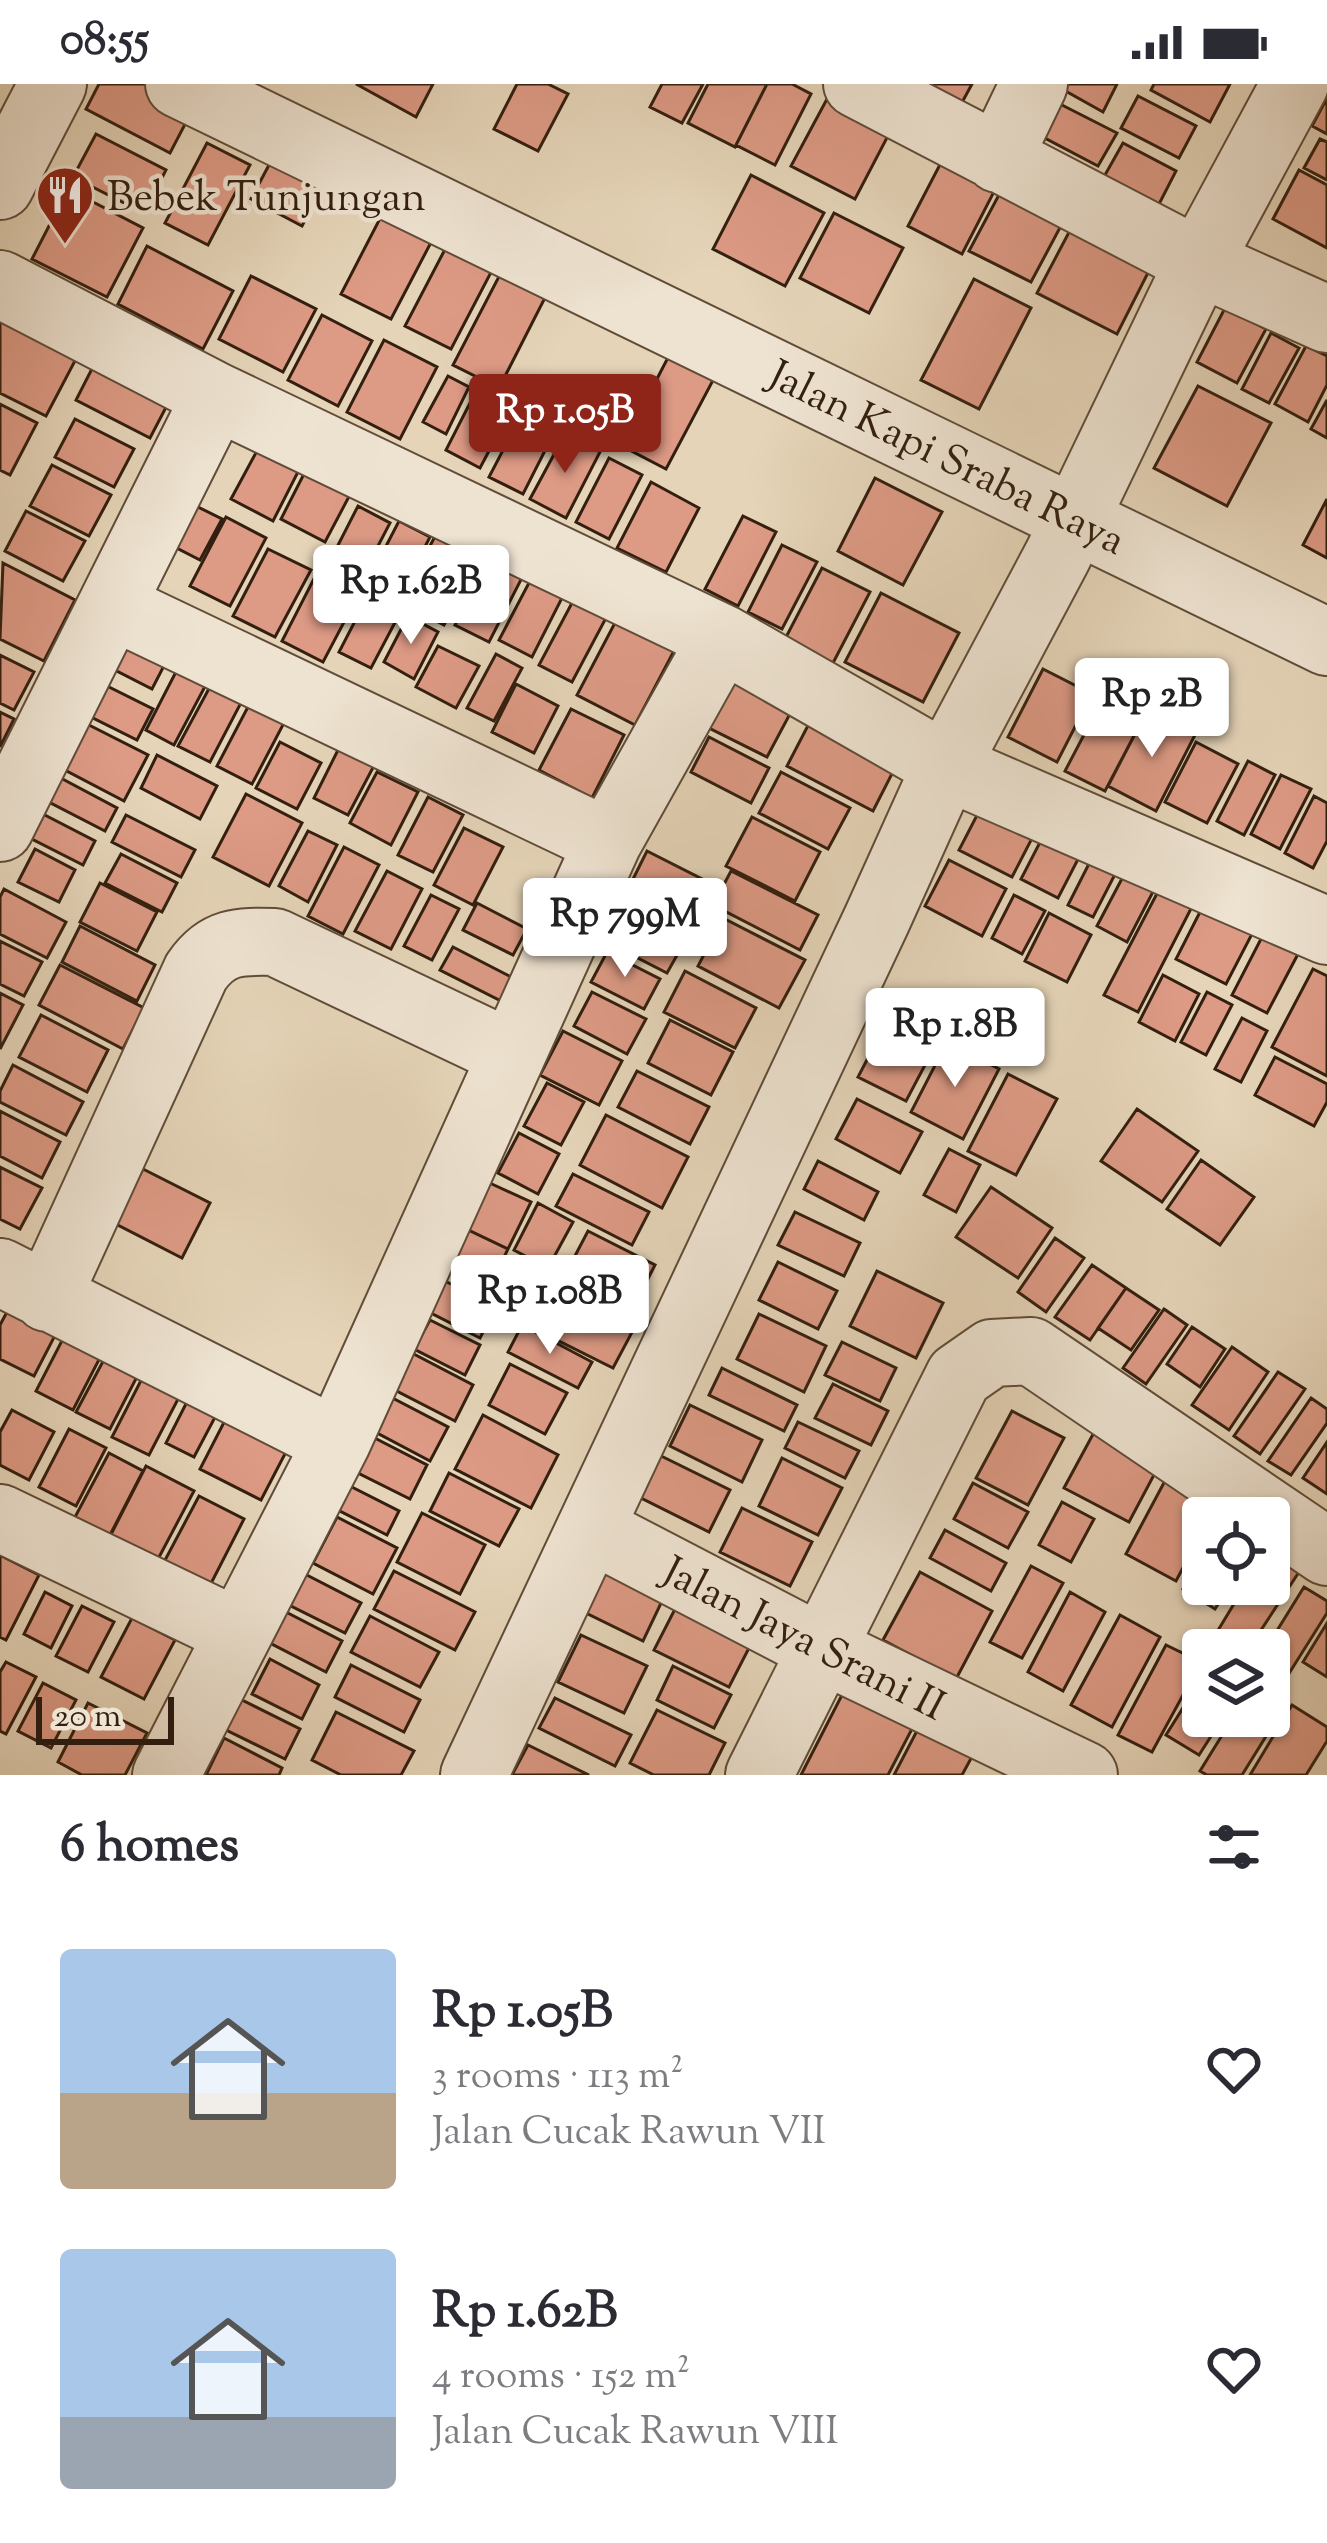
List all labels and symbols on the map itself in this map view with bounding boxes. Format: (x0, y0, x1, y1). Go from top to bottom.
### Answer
restaurant icon: Bebek Tunjungan (34, 164, 96, 246)
place label: Bebek Tunjungan (107, 170, 426, 230)
street label: Jalan Kapi Sraba Raya (756, 347, 1134, 573)
pin: Rp 1.05B (441, 374, 689, 476)
pin: Rp 1.62B (287, 545, 535, 647)
pin: Rp 2B (1068, 658, 1236, 760)
pin: Rp 799M (514, 878, 736, 980)
pin: Rp 1.8B (844, 988, 1066, 1090)
pin: Rp 1.08B (426, 1255, 674, 1357)
street label: Jalan Jaya Srani II (649, 1543, 954, 1739)
scale bar (36, 1691, 174, 1744)

